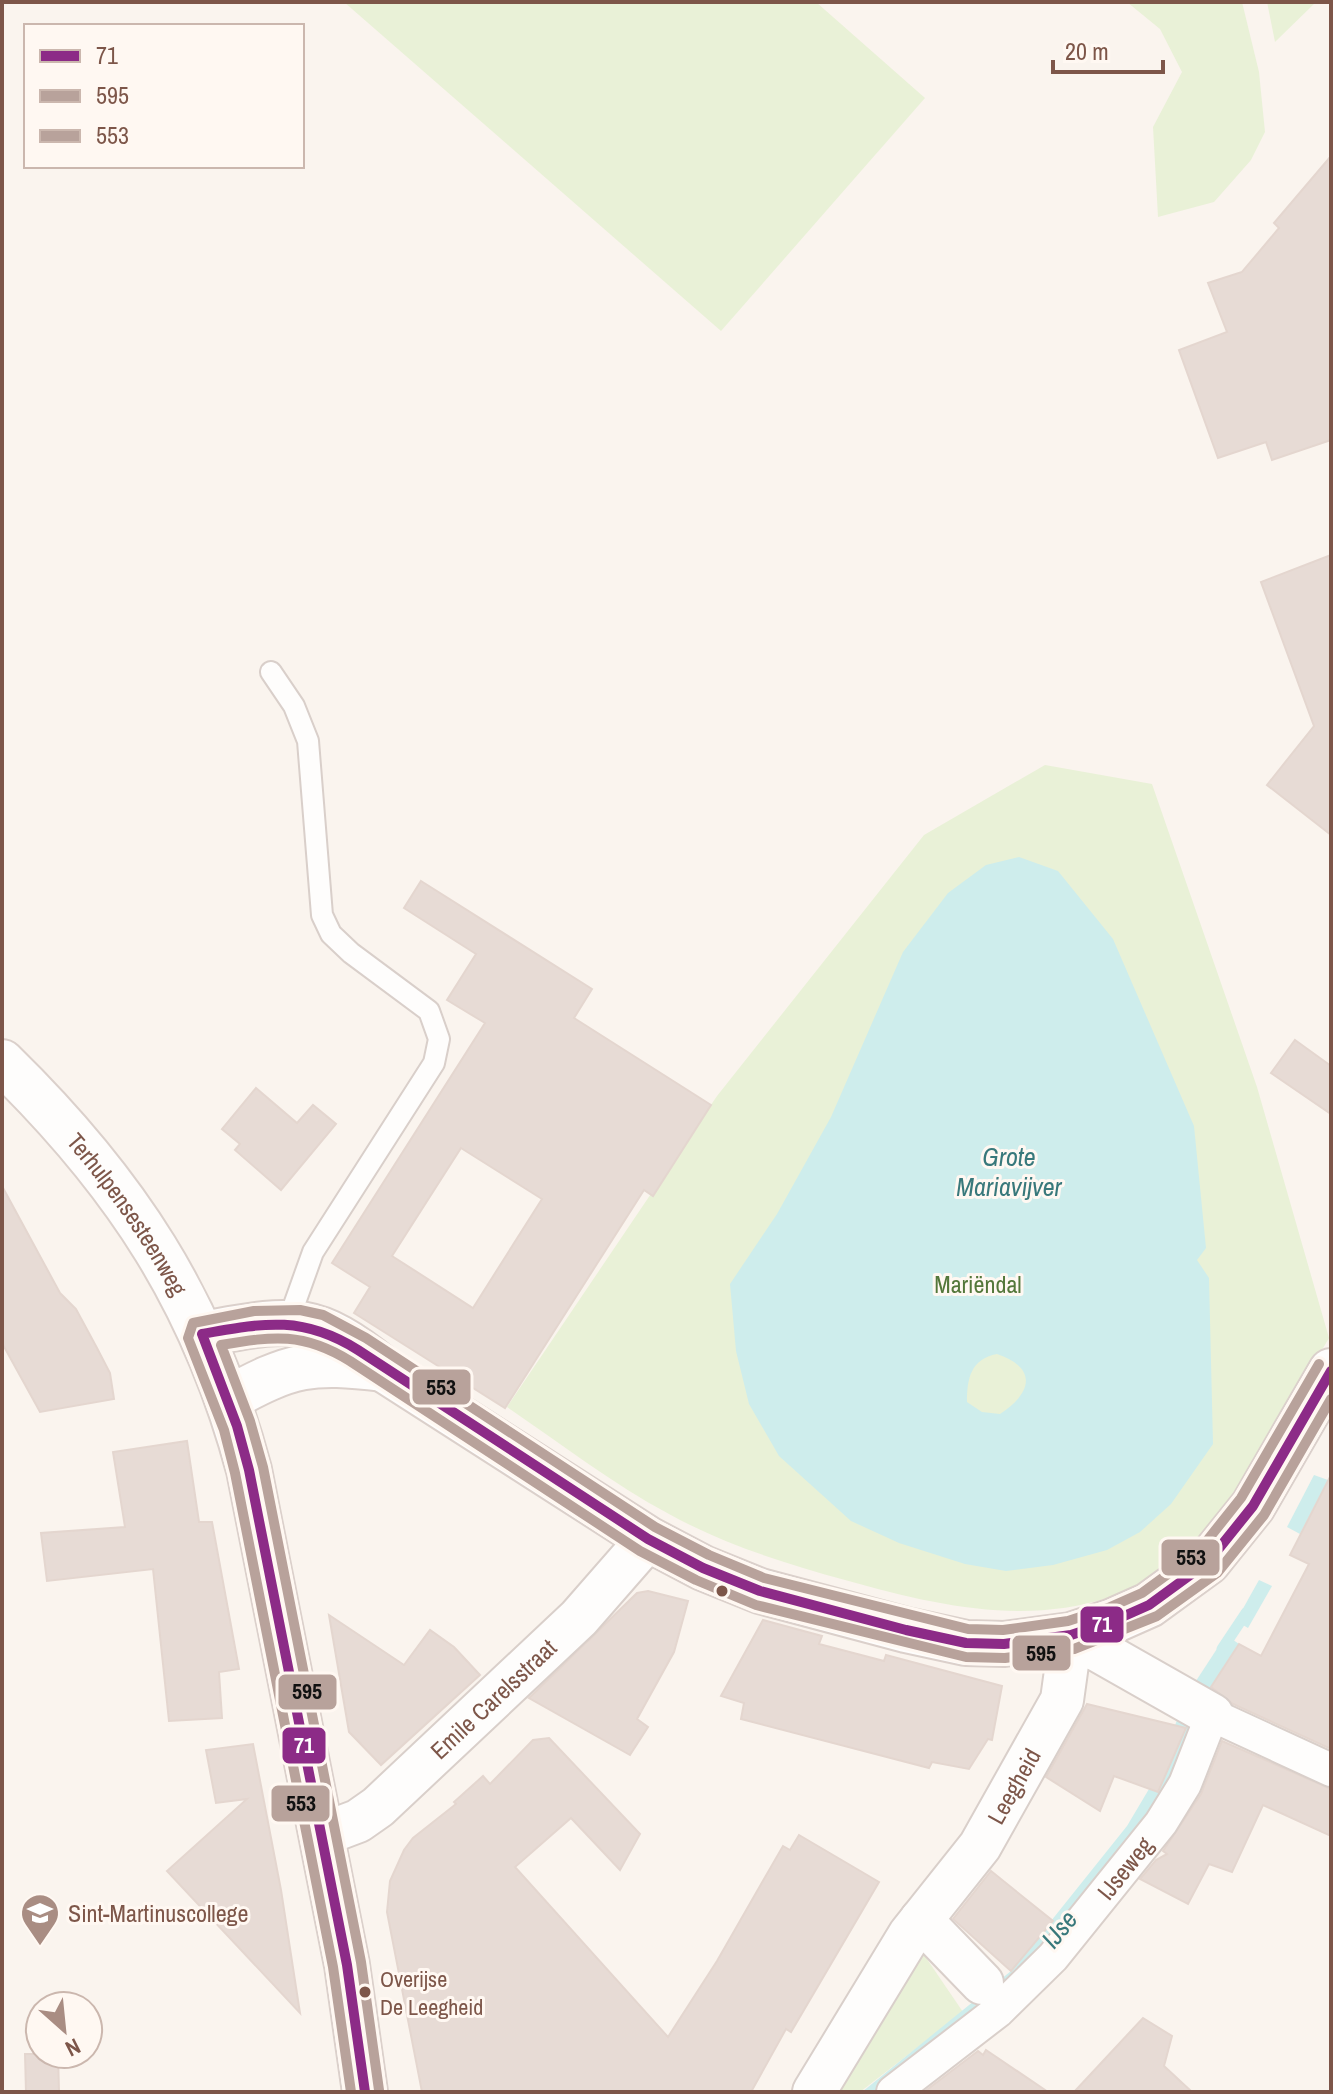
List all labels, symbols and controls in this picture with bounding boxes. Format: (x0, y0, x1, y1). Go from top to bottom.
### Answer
legend (24, 24, 304, 168)
scale bar (1053, 24, 1163, 74)
text: 20 m (1065, 35, 1109, 67)
text: 71 (96, 39, 118, 71)
text: 595 (96, 79, 129, 111)
text: 553 (96, 119, 129, 151)
street label: Terhulpensesteenweg (60, 1126, 195, 1301)
water label: Grote Mariavijver (956, 1139, 1063, 1204)
park label: Mariëndal (934, 1268, 1022, 1300)
line badge: 553 (411, 1368, 472, 1406)
text: 553 (426, 1372, 456, 1402)
line badge: 553 (1160, 1538, 1221, 1577)
text: 553 (1176, 1542, 1206, 1572)
unlabelled marker (714, 1583, 730, 1599)
line badge: 71 (1079, 1605, 1125, 1644)
text: 71 (1092, 1609, 1113, 1639)
street label: Emile Carelsstraat (423, 1631, 563, 1766)
line badge: 595 (1011, 1634, 1072, 1672)
text: 595 (1026, 1638, 1056, 1668)
line badge: 595 (277, 1673, 338, 1711)
text: 595 (292, 1676, 322, 1706)
line badge: 71 (281, 1726, 327, 1765)
text: 71 (294, 1730, 315, 1760)
street label: Leegheid (980, 1742, 1048, 1830)
line badge: 553 (270, 1784, 331, 1823)
text: 553 (286, 1788, 316, 1818)
street label: IJseweg (1090, 1830, 1160, 1906)
school or university icon: Sint-Martinuscollege (19, 1892, 61, 1947)
place label: Sint-Martinuscollege (68, 1897, 248, 1929)
water label: IJse (1033, 1903, 1085, 1955)
place label: Overijse De Leegheid (380, 1964, 483, 2022)
marker: Overijse De Leegheid (357, 1984, 373, 2000)
north arrow (24, 1990, 104, 2070)
text: N (60, 2031, 86, 2064)

